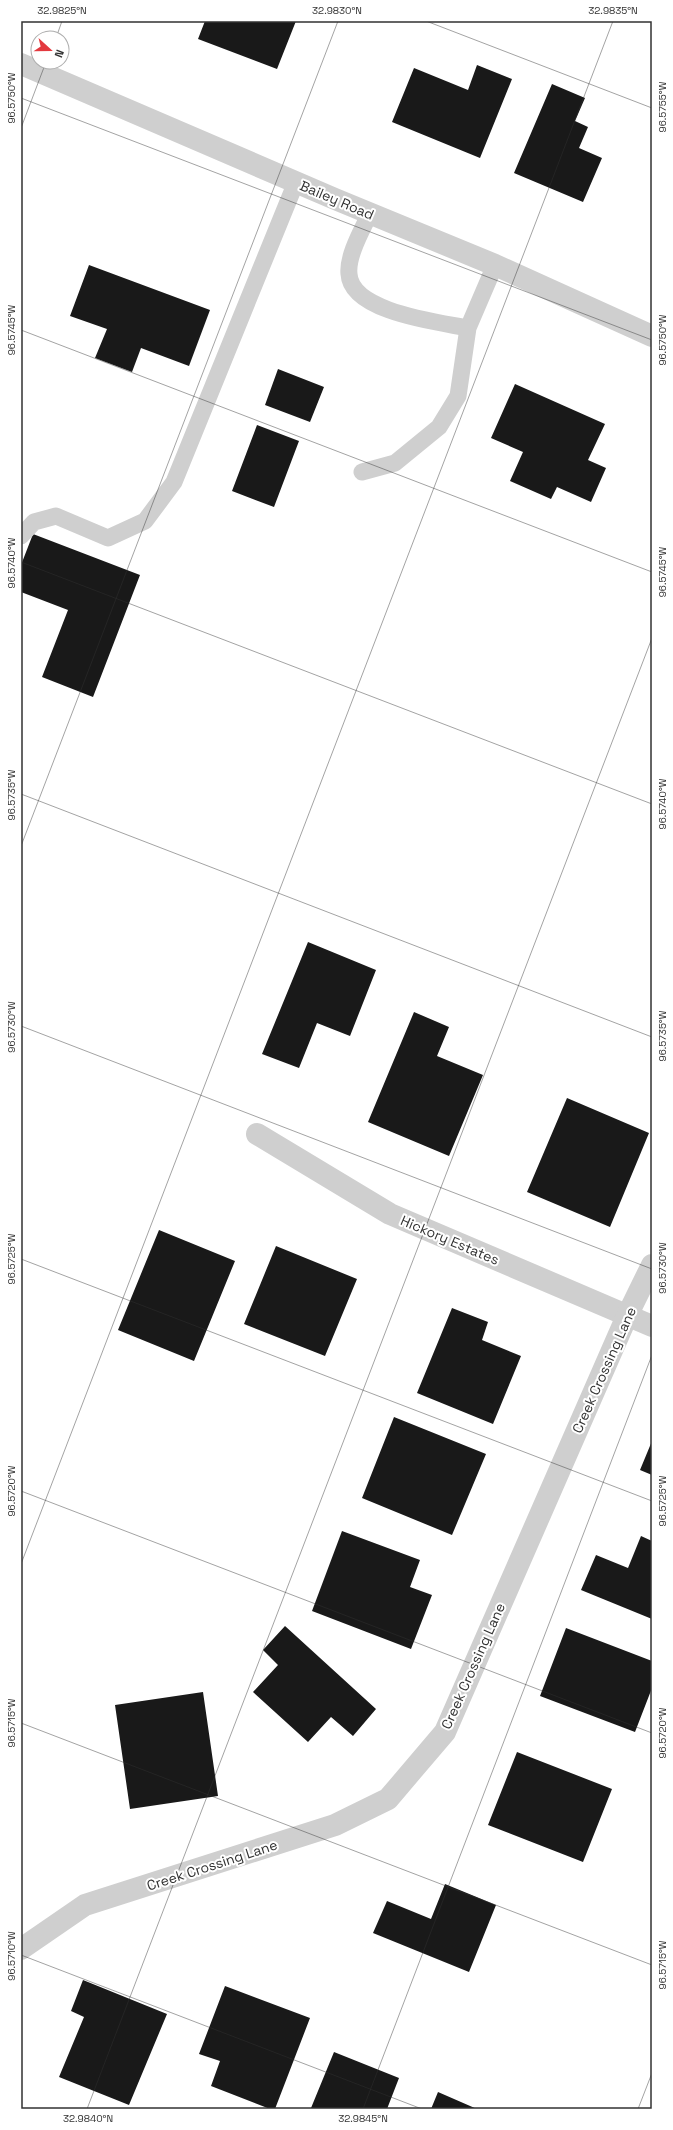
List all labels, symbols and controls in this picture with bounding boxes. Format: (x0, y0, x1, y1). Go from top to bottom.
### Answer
text: 32.9825°N (37, 4, 87, 17)
text: 32.9830°N (312, 4, 362, 17)
text: 32.9835°N (588, 4, 638, 17)
north arrow (30, 30, 70, 70)
text: N (51, 48, 67, 60)
text: 96.5750°W (5, 72, 18, 124)
text: 96.5755°W (656, 81, 669, 132)
street label: Bailey Road (297, 176, 377, 224)
text: 96.5745°W (5, 305, 18, 355)
text: 96.5750°W (656, 314, 669, 366)
text: 96.5740°W (5, 537, 18, 588)
text: 96.5745°W (656, 547, 669, 597)
text: 96.5735°W (5, 769, 18, 820)
text: 96.5740°W (656, 778, 669, 829)
text: 96.5730°W (5, 1001, 18, 1053)
text: 96.5735°W (656, 1010, 669, 1061)
street label: Hickory Estates (398, 1211, 502, 1269)
text: 96.5725°W (5, 1233, 18, 1284)
text: 96.5730°W (656, 1242, 669, 1294)
street label: Creek Crossing Lane (568, 1304, 640, 1436)
text: 96.5720°W (5, 1465, 18, 1517)
text: 96.5725°W (656, 1475, 669, 1526)
street label: Creek Crossing Lane (437, 1600, 509, 1732)
text: 96.5715°W (5, 1698, 18, 1747)
text: 96.5720°W (656, 1707, 669, 1759)
street label: Creek Crossing Lane (144, 1835, 280, 1895)
text: 96.5710°W (5, 1931, 18, 1981)
text: 96.5715°W (656, 1940, 669, 1989)
text: 32.9840°N (63, 2112, 113, 2125)
text: 32.9845°N (338, 2112, 388, 2125)

